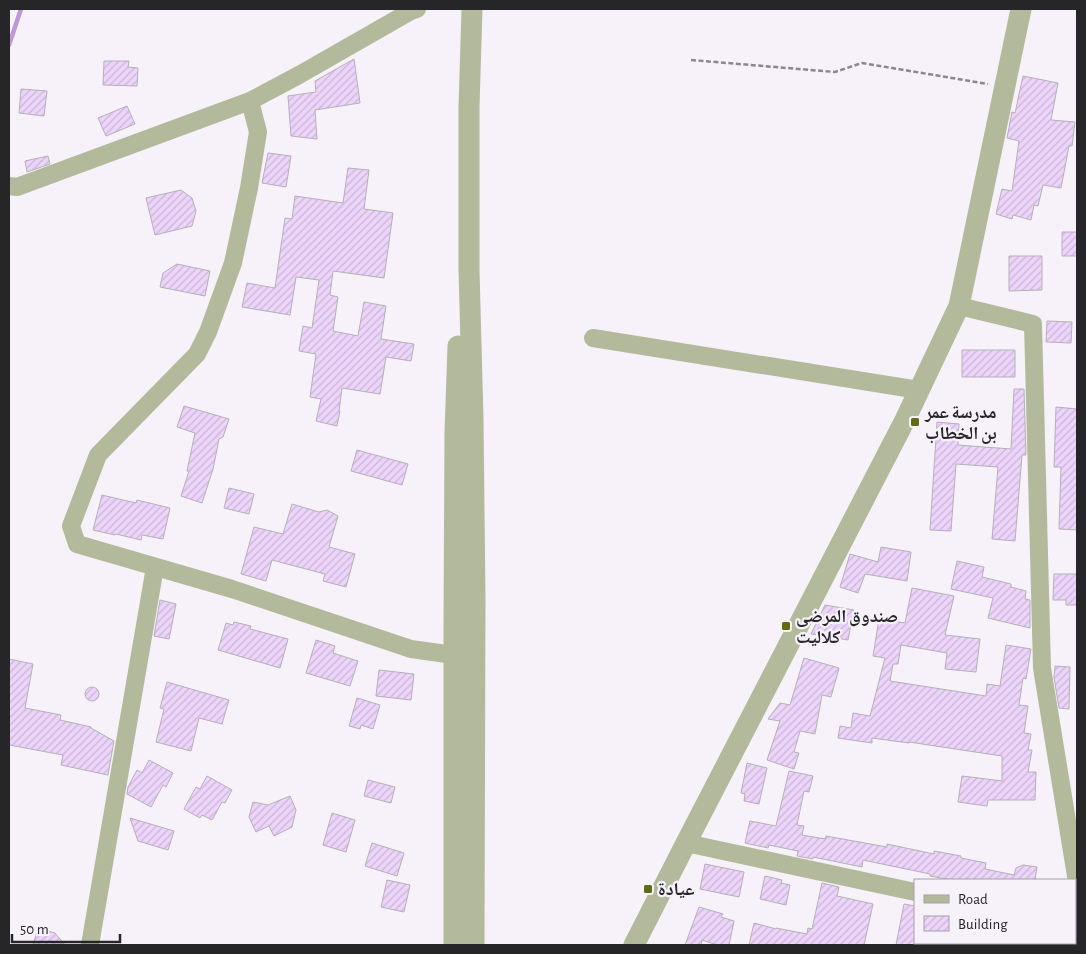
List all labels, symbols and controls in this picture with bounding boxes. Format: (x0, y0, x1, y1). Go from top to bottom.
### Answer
place label: مدرسة عمر بن الخطاب (924, 404, 997, 444)
marker: مدرسة عمر بن الخطاب (909, 416, 921, 428)
place label: صندوق المرضى كلاليت (796, 608, 898, 647)
marker: صندوق المرضى كلاليت (780, 620, 792, 632)
legend (914, 879, 1076, 944)
place label: عيادة (658, 881, 694, 899)
marker: عيادة (642, 883, 654, 895)
text: Road (958, 892, 988, 907)
scale bar (12, 912, 120, 944)
text: Building (958, 917, 1008, 932)
text: 50 m (20, 922, 49, 937)

